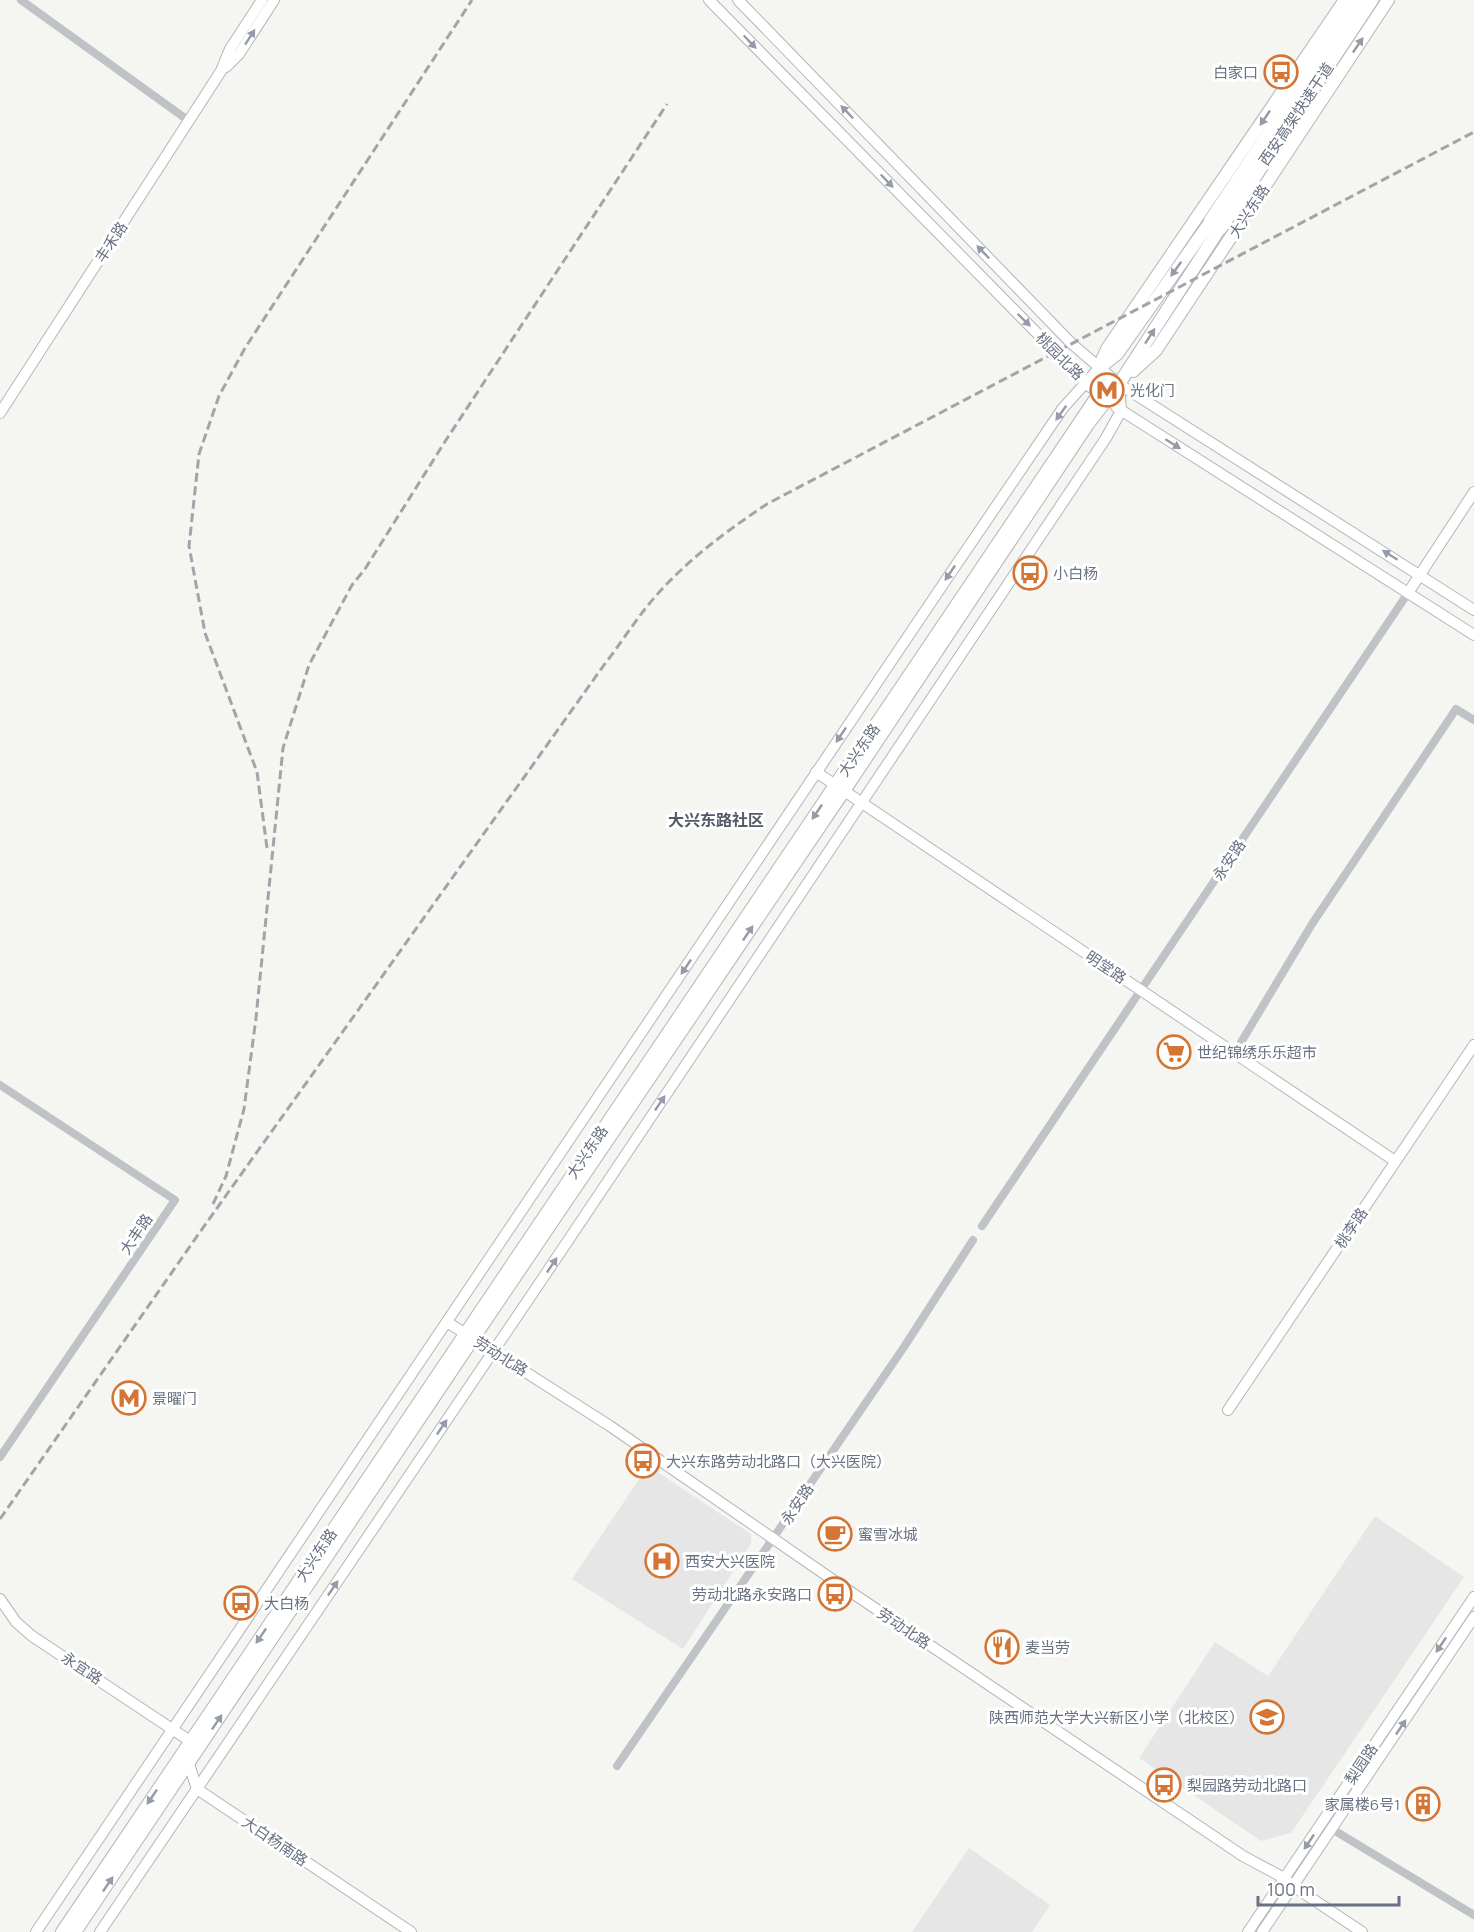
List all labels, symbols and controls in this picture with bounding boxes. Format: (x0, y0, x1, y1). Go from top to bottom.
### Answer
one-way arrow (244, 30, 256, 46)
one-way arrow (743, 34, 757, 49)
one-way arrow (1352, 37, 1363, 54)
bus stop icon: 白家口 (1263, 54, 1299, 90)
street label: 西安高架快速干道 (1254, 58, 1338, 170)
place label: 白家口 (1213, 62, 1258, 83)
one-way arrow (841, 106, 855, 120)
one-way arrow (1259, 109, 1271, 125)
one-way arrow (879, 173, 893, 187)
street label: 大兴东路 (1224, 180, 1274, 242)
street label: 丰禾路 (90, 217, 132, 267)
one-way arrow (976, 245, 990, 260)
one-way arrow (1170, 260, 1182, 276)
one-way arrow (1016, 313, 1031, 327)
street label: 桃园北路 (1031, 327, 1089, 385)
one-way arrow (1144, 328, 1155, 344)
metro station icon: 光化门 (1089, 372, 1125, 408)
place label: 光化门 (1130, 380, 1175, 401)
one-way arrow (1055, 405, 1067, 420)
one-way arrow (1165, 438, 1181, 449)
one-way arrow (1382, 550, 1398, 561)
bus stop icon: 小白杨 (1012, 555, 1048, 591)
place label: 小白杨 (1053, 563, 1098, 584)
one-way arrow (944, 565, 956, 581)
street label: 大兴东路 (833, 719, 885, 781)
one-way arrow (836, 727, 847, 743)
one-way arrow (811, 804, 822, 821)
district label: 大兴东路社区 (668, 809, 764, 831)
street label: 永安路 (1208, 835, 1250, 885)
one-way arrow (742, 925, 753, 941)
street label: 明堂路 (1081, 946, 1131, 988)
one-way arrow (681, 959, 692, 975)
supermarket icon: 世纪锦绣乐乐超市 (1156, 1034, 1192, 1070)
place label: 世纪锦绣乐乐超市 (1197, 1042, 1317, 1063)
one-way arrow (654, 1095, 665, 1111)
street label: 大兴东路 (562, 1121, 612, 1183)
street label: 桃李路 (1330, 1203, 1372, 1253)
street label: 大丰路 (115, 1209, 157, 1259)
one-way arrow (546, 1258, 558, 1274)
street label: 劳动北路 (470, 1331, 532, 1381)
metro station icon: 景曜门 (111, 1380, 147, 1416)
place label: 景曜门 (152, 1388, 197, 1409)
one-way arrow (437, 1418, 448, 1435)
bus stop icon: 大兴东路劳动北路口（大兴医院） (625, 1443, 661, 1479)
place label: 大兴东路劳动北路口（大兴医院） (666, 1451, 891, 1472)
street label: 永安路 (776, 1479, 818, 1529)
cafe icon: 蜜雪冰城 (817, 1516, 853, 1552)
street label: 大兴东路 (291, 1524, 341, 1586)
place label: 蜜雪冰城 (858, 1524, 918, 1545)
hospital icon: 西安大兴医院 (644, 1543, 680, 1579)
place label: 西安大兴医院 (685, 1551, 775, 1572)
bus stop icon: 劳动北路永安路口 (817, 1576, 853, 1612)
one-way arrow (327, 1580, 338, 1596)
place label: 劳动北路永安路口 (692, 1584, 812, 1605)
bus stop icon: 大白杨 (223, 1585, 259, 1621)
place label: 大白杨 (264, 1593, 309, 1614)
street label: 劳动北路 (873, 1603, 935, 1653)
one-way arrow (256, 1627, 267, 1644)
restaurant icon: 麦当劳 (984, 1629, 1020, 1665)
place label: 麦当劳 (1025, 1637, 1070, 1658)
one-way arrow (1436, 1637, 1447, 1653)
street label: 永宜路 (57, 1647, 107, 1689)
school or university icon: 陕西师范大学大兴新区小学（北校区） (1249, 1699, 1285, 1735)
place label: 陕西师范大学大兴新区小学（北校区） (989, 1707, 1244, 1728)
one-way arrow (211, 1714, 222, 1730)
one-way arrow (1395, 1719, 1407, 1735)
street label: 梨园路 (1340, 1739, 1382, 1789)
bus stop icon: 梨园路劳动北路口 (1146, 1767, 1182, 1803)
place label: 梨园路劳动北路口 (1187, 1775, 1307, 1796)
building icon: 家属楼6号1 (1405, 1786, 1441, 1822)
one-way arrow (147, 1789, 158, 1806)
place label: 家属楼6号1 (1325, 1794, 1400, 1815)
street label: 大白杨南路 (238, 1811, 312, 1871)
one-way arrow (1303, 1833, 1315, 1849)
scale bar (1258, 1869, 1399, 1907)
one-way arrow (102, 1876, 114, 1892)
text: 100 m (1267, 1877, 1315, 1901)

